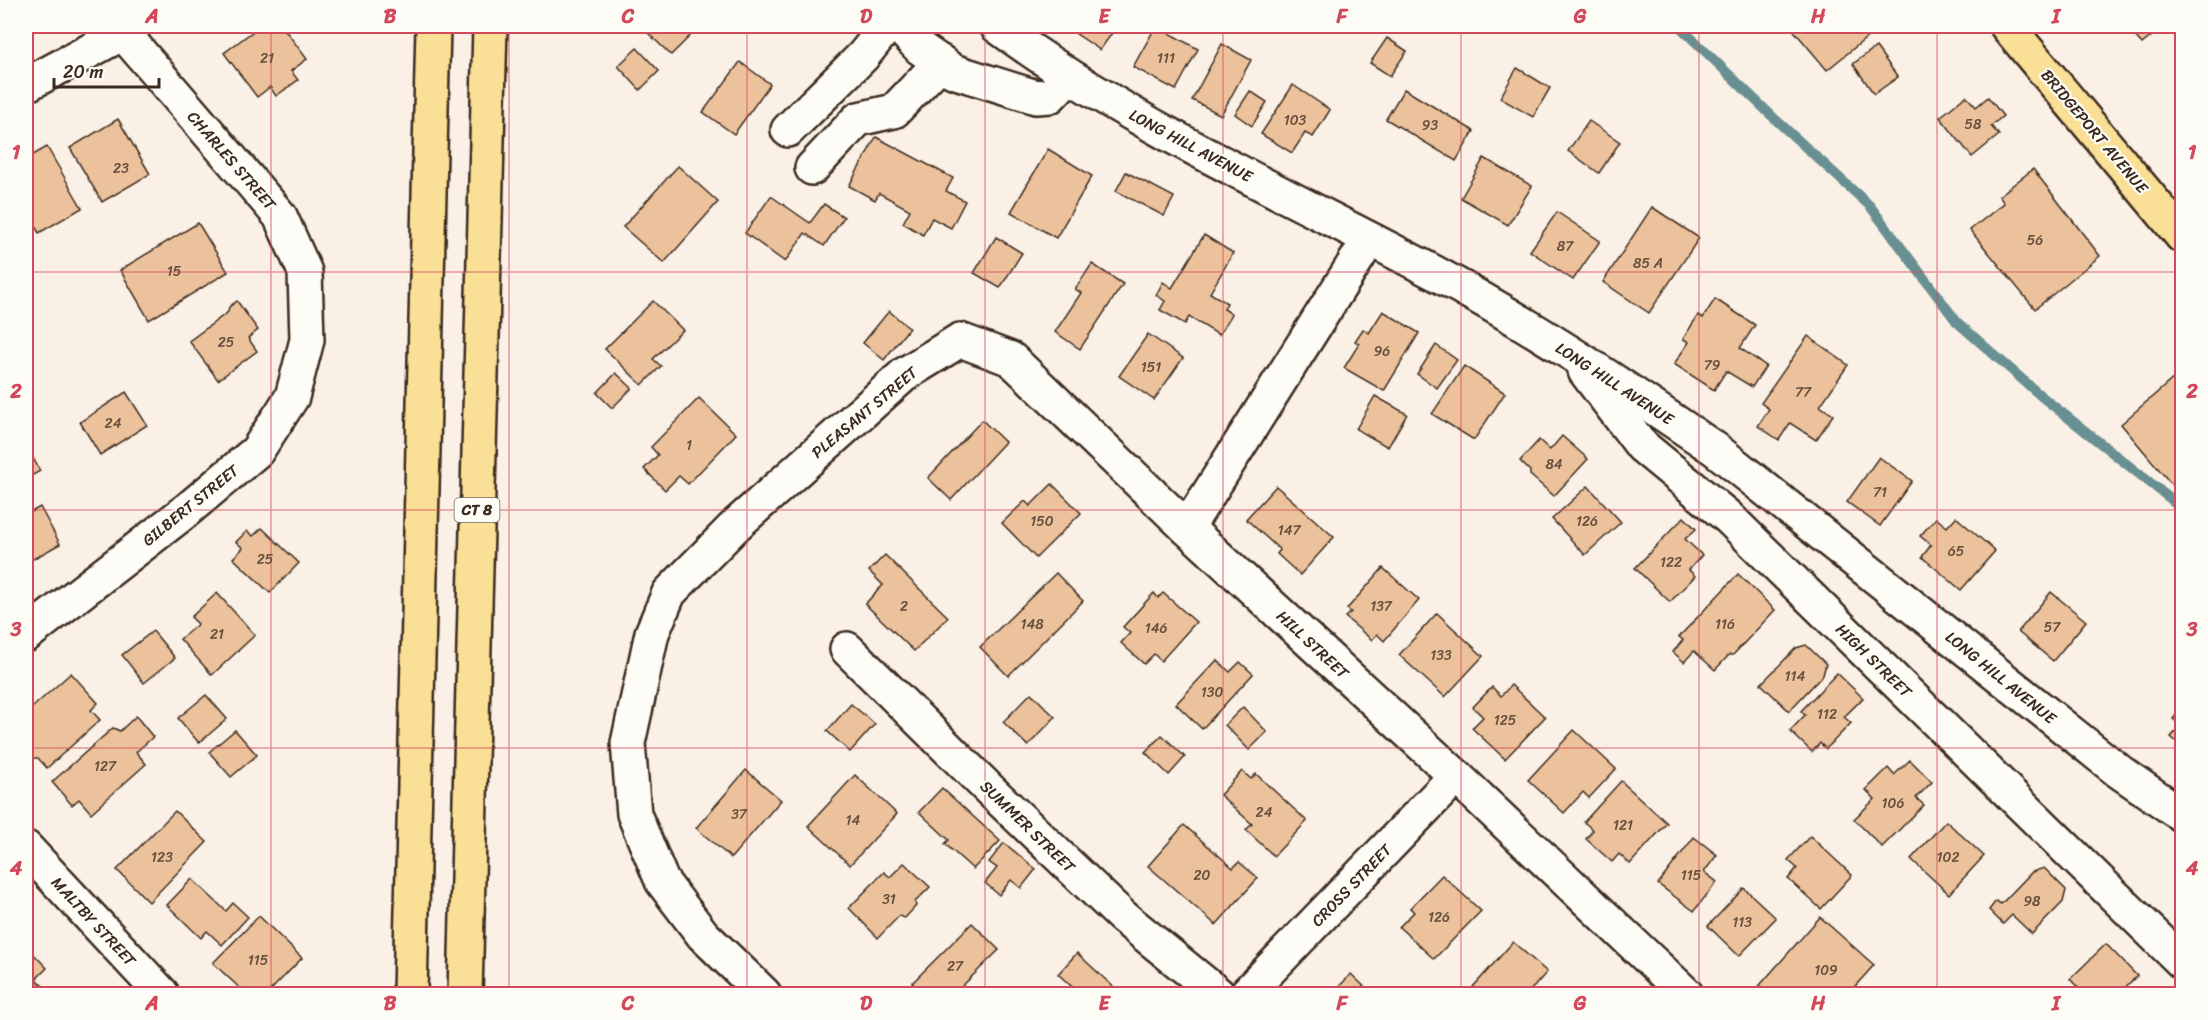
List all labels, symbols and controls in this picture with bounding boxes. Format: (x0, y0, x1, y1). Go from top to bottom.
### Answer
text: A (144, 0, 159, 34)
text: B (384, 0, 397, 34)
text: C (621, 0, 635, 34)
text: D (860, 0, 873, 34)
text: E (1098, 0, 1111, 34)
text: F (1336, 0, 1349, 34)
text: G (1573, 0, 1587, 34)
text: H (1810, 0, 1826, 34)
text: I (2051, 0, 2062, 34)
house number: 21 (260, 46, 274, 71)
house number: 111 (1157, 46, 1175, 71)
scale bar (54, 51, 159, 89)
text: 20 m (63, 56, 103, 88)
street label: BRIDGEPORT AVENUE (2033, 62, 2157, 201)
street label: LONG HILL AVENUE (1124, 101, 1259, 191)
street label: CHARLES STREET (180, 104, 284, 218)
house number: 103 (1284, 108, 1307, 133)
house number: 58 (1965, 112, 1982, 137)
house number: 93 (1422, 113, 1438, 138)
text: 1 (12, 135, 21, 170)
text: 1 (2188, 135, 2197, 170)
house number: 23 (113, 156, 129, 181)
house number: 56 (2027, 228, 2043, 253)
house number: 87 (1557, 234, 1574, 259)
house number: 85 A (1633, 251, 1663, 276)
house number: 15 (167, 259, 182, 284)
house number: 25 (218, 330, 235, 355)
street label: LONG HILL AVENUE (1550, 334, 1681, 433)
house number: 96 (1374, 339, 1390, 364)
house number: 79 (1704, 353, 1721, 378)
house number: 151 (1141, 355, 1161, 380)
street label: PLEASANT STREET (804, 358, 925, 466)
text: 2 (9, 374, 22, 409)
text: 2 (2185, 374, 2198, 409)
house number: 77 (1795, 380, 1812, 405)
house number: 24 (105, 411, 122, 436)
house number: 1 (686, 433, 692, 458)
house number: 84 (1545, 452, 1563, 477)
street label: GILBERT STREET (135, 456, 246, 554)
house number: 71 (1873, 480, 1887, 505)
road number: CT 8 (454, 498, 500, 522)
house number: 150 (1030, 509, 1054, 534)
house number: 126 (1576, 509, 1598, 534)
house number: 147 (1278, 518, 1301, 543)
house number: 65 (1948, 539, 1965, 564)
house number: 25 (257, 547, 274, 572)
house number: 122 (1660, 550, 1682, 575)
house number: 2 (900, 594, 908, 619)
house number: 137 (1370, 594, 1393, 619)
street label: HILL STREET (1269, 603, 1357, 687)
text: 3 (10, 612, 22, 647)
house number: 148 (1020, 612, 1044, 637)
house number: 116 (1715, 612, 1735, 637)
text: 3 (2186, 612, 2198, 647)
house number: 57 (2044, 615, 2061, 640)
house number: 146 (1145, 616, 1167, 641)
street label: HIGH STREET (1828, 616, 1920, 706)
house number: 21 (210, 622, 224, 647)
street label: LONG HILL AVENUE (1938, 623, 2064, 732)
house number: 133 (1430, 643, 1452, 668)
house number: 114 (1785, 664, 1806, 689)
house number: 130 (1201, 680, 1223, 705)
house number: 112 (1817, 702, 1837, 727)
house number: 125 (1494, 708, 1517, 733)
house number: 127 (94, 754, 117, 779)
street label: SUMMER STREET (973, 773, 1083, 881)
house number: 106 (1882, 791, 1904, 816)
house number: 24 (1256, 800, 1273, 825)
house number: 37 (731, 802, 748, 827)
house number: 14 (846, 808, 861, 833)
house number: 121 (1613, 813, 1633, 838)
street label: CROSS STREET (1304, 836, 1400, 934)
house number: 123 (151, 845, 173, 870)
house number: 102 (1937, 845, 1959, 870)
text: 4 (9, 851, 23, 886)
text: 4 (2185, 851, 2199, 886)
house number: 20 (1194, 863, 1211, 888)
house number: 115 (1681, 863, 1702, 888)
street label: MALTBY STREET (44, 869, 144, 974)
house number: 31 (882, 887, 896, 912)
house number: 98 (2023, 889, 2041, 914)
house number: 126 (1428, 905, 1450, 930)
house number: 113 (1732, 910, 1752, 935)
house number: 115 (248, 948, 269, 973)
house number: 27 (947, 954, 964, 979)
house number: 109 (1814, 958, 1838, 983)
text: A (144, 986, 159, 1020)
text: B (384, 986, 397, 1020)
text: C (621, 986, 635, 1020)
text: D (860, 986, 873, 1020)
text: E (1098, 986, 1111, 1020)
text: F (1336, 986, 1349, 1020)
text: G (1573, 986, 1587, 1020)
text: H (1810, 986, 1826, 1020)
text: I (2051, 986, 2062, 1020)

